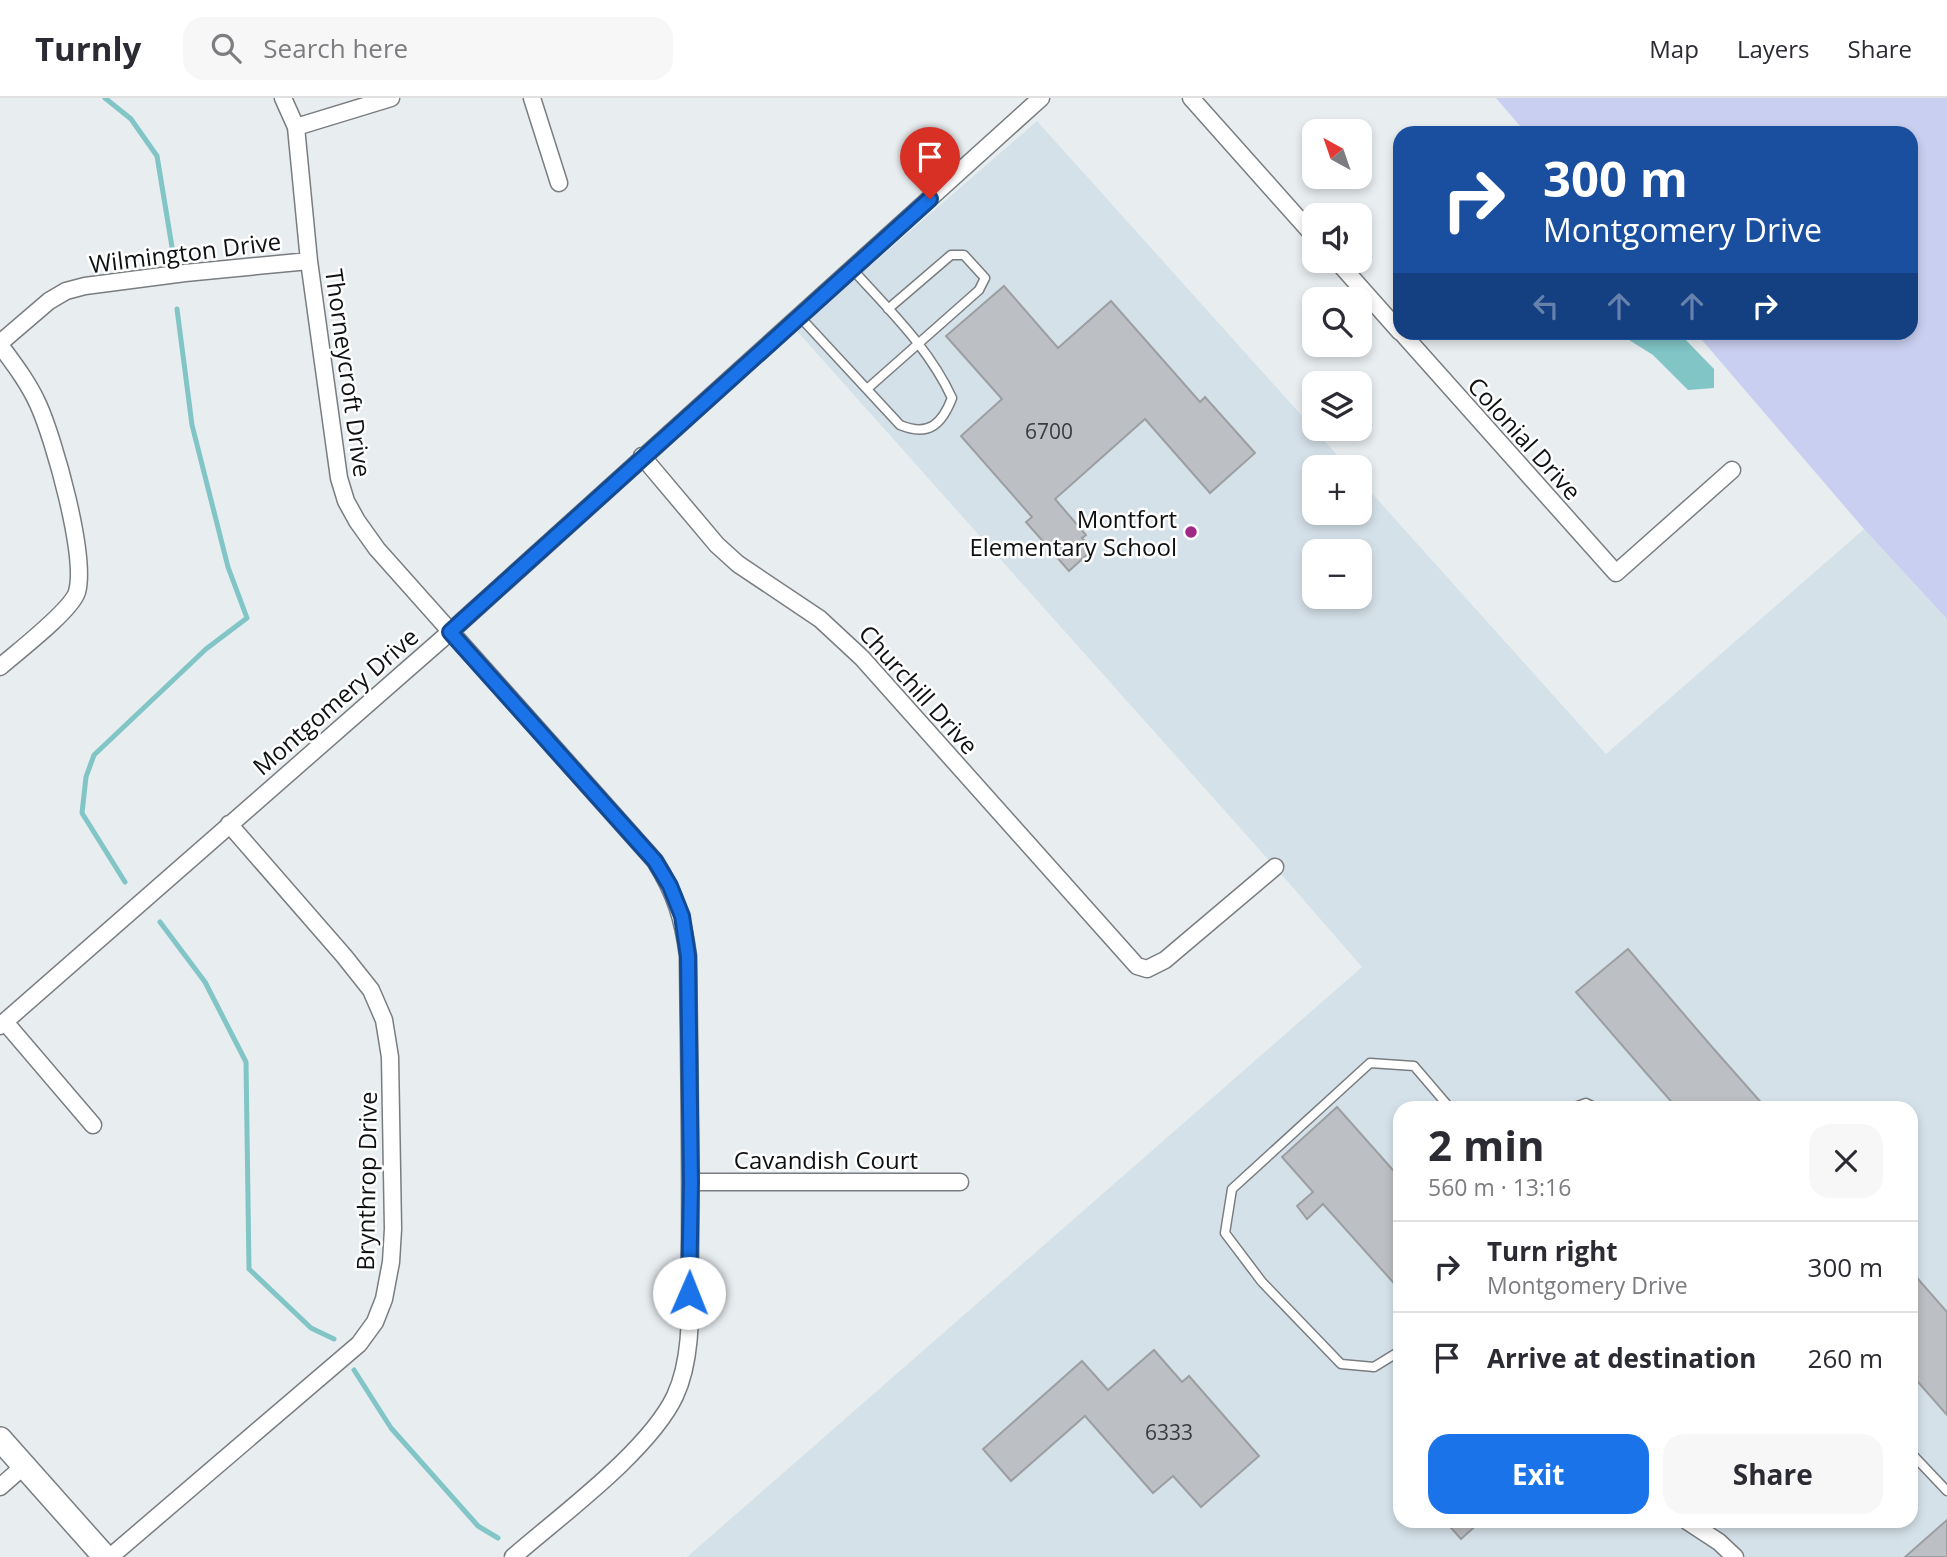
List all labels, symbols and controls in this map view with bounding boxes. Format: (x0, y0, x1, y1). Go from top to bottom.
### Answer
search box (183, 17, 673, 80)
text: Turnly (35, 26, 141, 71)
icon: search (207, 29, 245, 67)
text: Search here (263, 30, 408, 66)
text: Map (1649, 32, 1699, 65)
text: Layers (1737, 32, 1810, 65)
text: Share (1848, 32, 1912, 65)
north arrow (1302, 119, 1372, 189)
map controls (1302, 119, 1372, 609)
pin (900, 127, 960, 199)
icon: arrive (911, 138, 949, 176)
text: 300 m (1543, 145, 1688, 211)
icon: right (1428, 154, 1519, 245)
button: sound (1302, 203, 1372, 273)
text: Montgomery Drive (1543, 208, 1822, 251)
street label: Wilmington Drive (87, 224, 283, 280)
street label: Thorneycroft Drive (318, 267, 380, 479)
button: search (1302, 287, 1372, 357)
icon: left (1527, 287, 1565, 325)
icon: ahead (1600, 287, 1638, 325)
icon: ahead (1673, 287, 1711, 325)
icon: right (1746, 287, 1784, 325)
street label: Colonial Drive (1461, 369, 1589, 507)
button: layers (1302, 371, 1372, 441)
house number: 6700 (1025, 417, 1073, 445)
button: + (1302, 455, 1372, 525)
place label: Montfort Elementary School (969, 502, 1177, 563)
marker: Montfort Elementary School (1183, 524, 1199, 540)
button: − (1302, 539, 1372, 609)
street label: Churchill Drive (852, 617, 986, 761)
street label: Montgomery Drive (245, 620, 425, 782)
street label: Brynthrop Drive (348, 1091, 384, 1271)
text: 2 min (1428, 1116, 1545, 1173)
button: close (1809, 1124, 1883, 1198)
street label: Cavandish Court (734, 1143, 918, 1176)
text: 560 m · 13:16 (1428, 1171, 1571, 1203)
text: Turn right (1487, 1233, 1618, 1269)
icon: right (1428, 1248, 1466, 1286)
text: 300 m (1808, 1249, 1883, 1285)
position arrow (652, 1256, 726, 1330)
text: Montgomery Drive (1487, 1269, 1688, 1301)
icon: arrive (1428, 1339, 1466, 1377)
text: Arrive at destination (1487, 1340, 1756, 1376)
text: 260 m (1808, 1340, 1883, 1376)
house number: 6333 (1145, 1418, 1193, 1446)
button: Exit (1428, 1434, 1649, 1514)
button: Share (1663, 1434, 1883, 1514)

